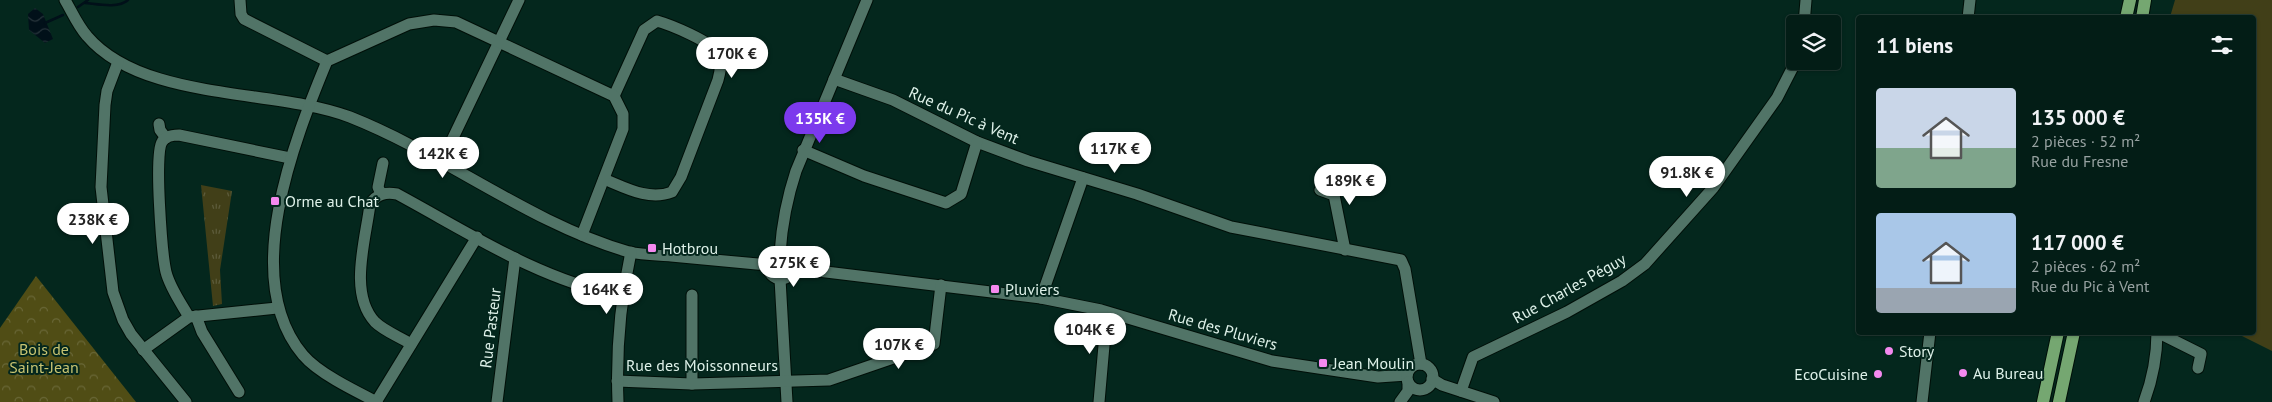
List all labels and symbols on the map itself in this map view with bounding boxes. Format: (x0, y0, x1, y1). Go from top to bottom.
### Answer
pin: 170K € (691, 36, 773, 79)
street label: Rue du Pic à Vent (906, 82, 1023, 148)
pin: 135K € (779, 102, 861, 144)
pin: 117K € (1074, 132, 1156, 174)
pin: 142K € (402, 136, 484, 179)
pin: 91.8K € (1641, 156, 1733, 198)
pin: 189K € (1309, 164, 1391, 206)
place label: Orme au Chat (285, 191, 379, 211)
marker: Orme au Chat (269, 195, 281, 207)
pin: 238K € (52, 202, 134, 245)
place label: Hotbrou (662, 238, 718, 258)
marker: Hotbrou (646, 242, 658, 254)
pin: 275K € (753, 246, 835, 288)
street label: Rue Charles Péguy (1509, 248, 1630, 327)
pin: 164K € (566, 272, 648, 315)
place label: Pluviers (1005, 279, 1060, 299)
marker: Pluviers (989, 283, 1001, 295)
street label: Rue Pasteur (475, 286, 505, 369)
street label: Rue des Pluviers (1166, 304, 1280, 354)
pin: 104K € (1049, 312, 1131, 355)
pin: 107K € (858, 328, 940, 370)
park label: Bois de Saint-Jean (9, 339, 79, 377)
place label: Story (1899, 341, 1935, 361)
marker: Story (1883, 345, 1895, 357)
place label: Jean Moulin (1332, 353, 1414, 373)
street label: Rue des Moissonneurs (626, 355, 778, 375)
marker: Jean Moulin (1317, 357, 1329, 369)
place label: Au Bureau (1973, 363, 2043, 383)
place label: EcoCuisine (1794, 364, 1868, 384)
marker: Au Bureau (1957, 367, 1969, 379)
marker: EcoCuisine (1872, 368, 1884, 380)

